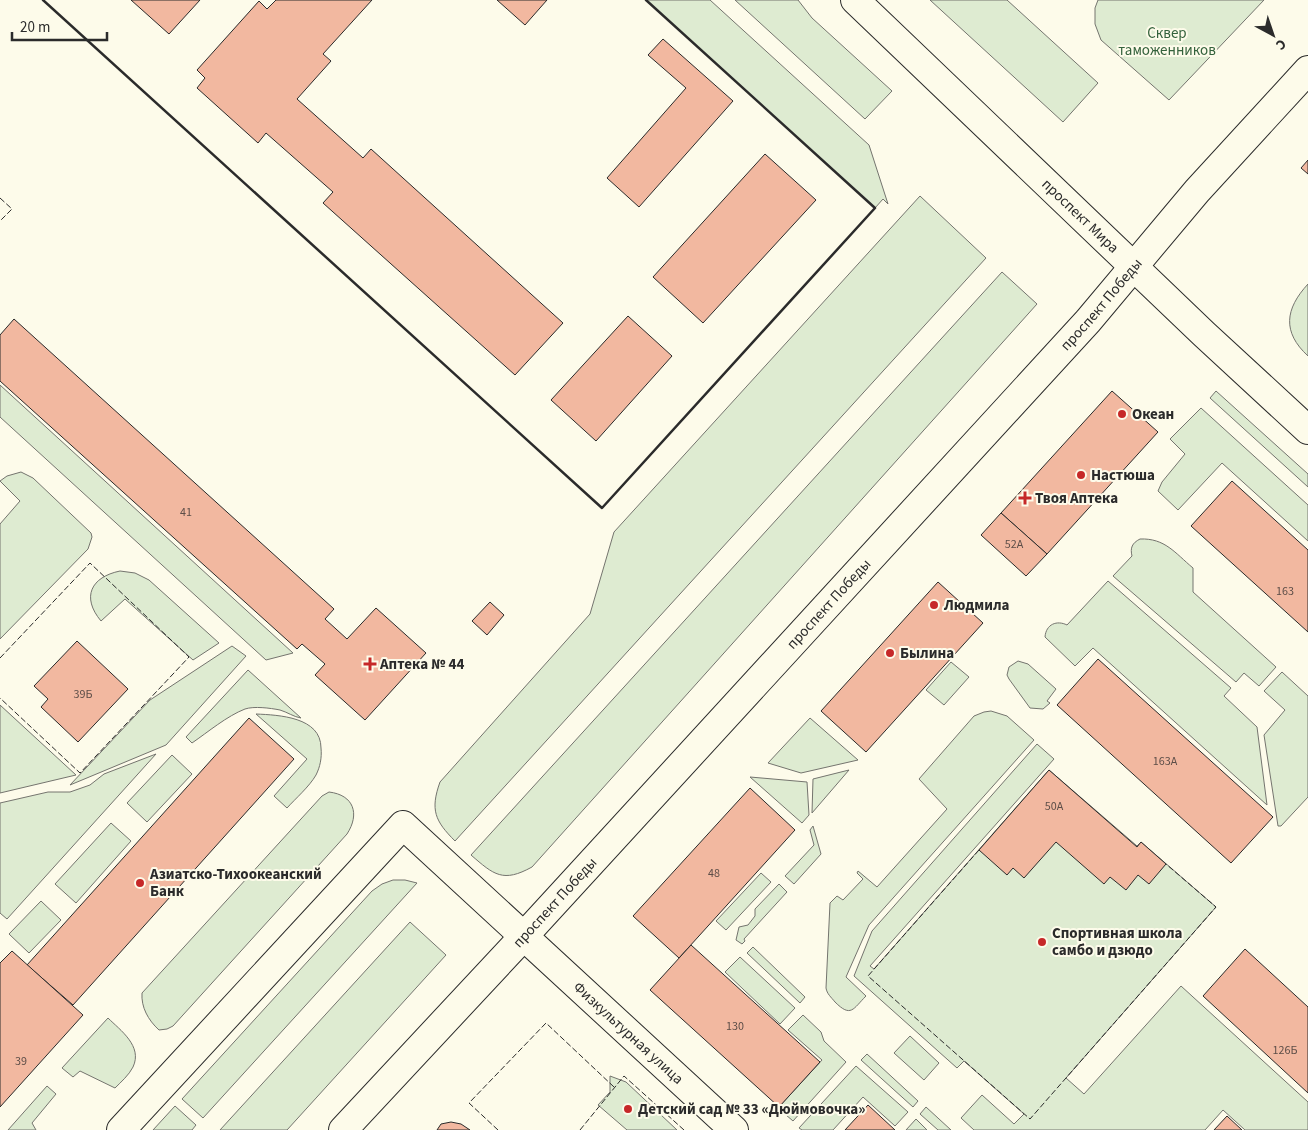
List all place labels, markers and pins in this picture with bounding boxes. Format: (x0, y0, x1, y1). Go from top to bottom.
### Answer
place label: Океан (1132, 404, 1174, 425)
marker: Океан (1116, 408, 1128, 420)
place label: Настюша (1091, 465, 1155, 486)
marker: Настюша (1075, 469, 1087, 481)
place label: Твоя Аптека (1035, 488, 1118, 509)
marker: Твоя Аптека (1019, 492, 1031, 504)
place label: Людмила (943, 595, 1009, 616)
marker: Людмила (928, 599, 940, 611)
place label: Былина (900, 643, 954, 664)
marker: Былина (884, 647, 896, 659)
place label: Аптека № 44 (379, 654, 464, 675)
marker: Аптека № 44 (364, 658, 376, 670)
place label: Азиатско-Тихоокеанский Банк (149, 864, 322, 902)
marker: Азиатско-Тихоокеанский Банк (134, 877, 146, 889)
place label: Спортивная школа самбо и дзюдо (1052, 923, 1183, 961)
marker: Спортивная школа самбо и дзюдо (1036, 936, 1048, 948)
place label: Детский сад № 33 «Дюймовочка» (638, 1099, 865, 1120)
marker: Детский сад № 33 «Дюймовочка» (622, 1103, 634, 1115)

